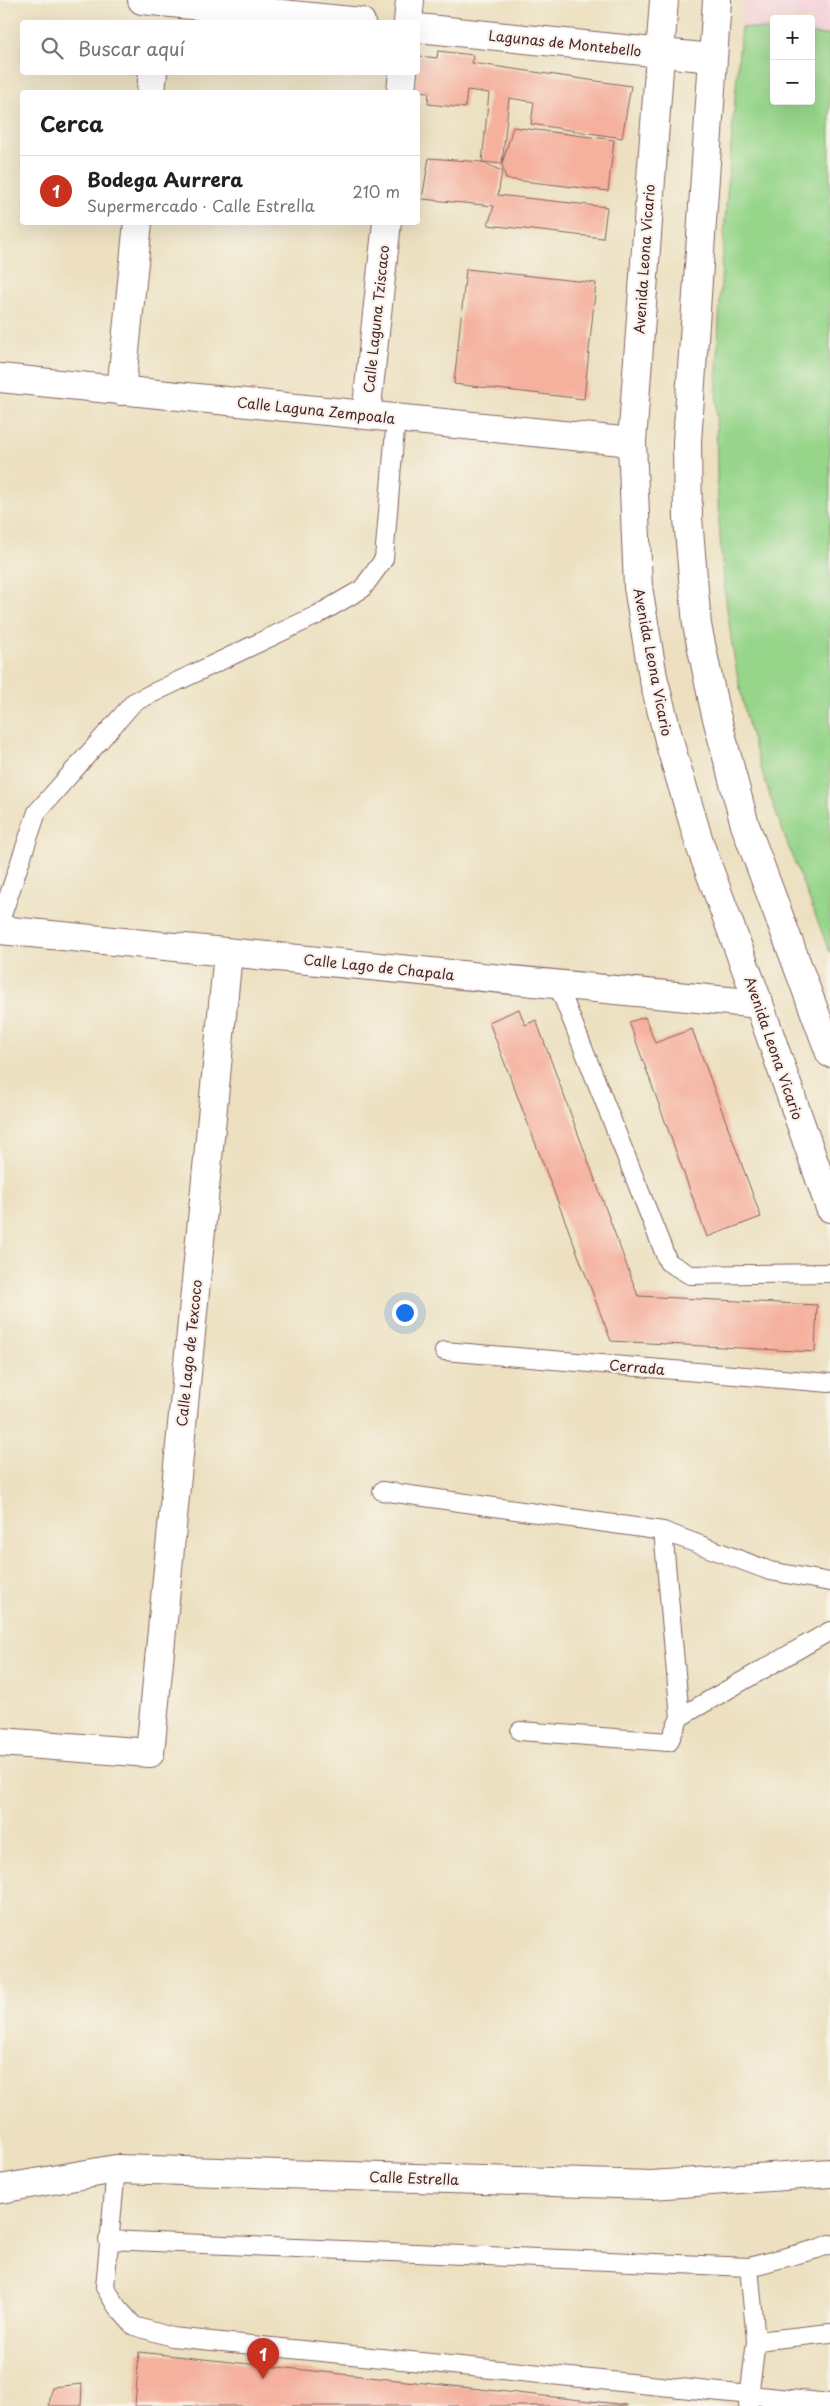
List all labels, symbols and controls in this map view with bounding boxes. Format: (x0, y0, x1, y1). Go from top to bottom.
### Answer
map controls (770, 15, 815, 105)
button: + (770, 15, 815, 60)
search box (20, 20, 420, 75)
street label: Lagunas de Montebello (488, 25, 643, 61)
icon: search (38, 34, 66, 62)
text: Buscar aquí (78, 34, 185, 62)
button: − (770, 60, 815, 105)
text: Cerca (40, 107, 104, 139)
text: Bodega Aurrera (87, 165, 243, 193)
text: 1 (52, 179, 60, 203)
text: 210 m (352, 179, 400, 203)
street label: Avenida Leona Vicario (628, 183, 660, 335)
text: Supermercado · Calle Estrella (87, 193, 315, 217)
street label: Calle Laguna Tziscaco (358, 244, 394, 394)
street label: Calle Laguna Zempoala (236, 391, 397, 429)
street label: Avenida Leona Vicario (628, 586, 678, 738)
street label: Calle Lago de Chapala (302, 949, 456, 985)
street label: Avenida Leona Vicario (740, 974, 808, 1123)
street label: Calle Lago de Texcoco (171, 1278, 207, 1427)
your location (392, 1300, 418, 1326)
street label: Cerrada (608, 1354, 666, 1380)
street label: Calle Estrella (369, 2166, 460, 2190)
pin: 1 (247, 2338, 279, 2379)

